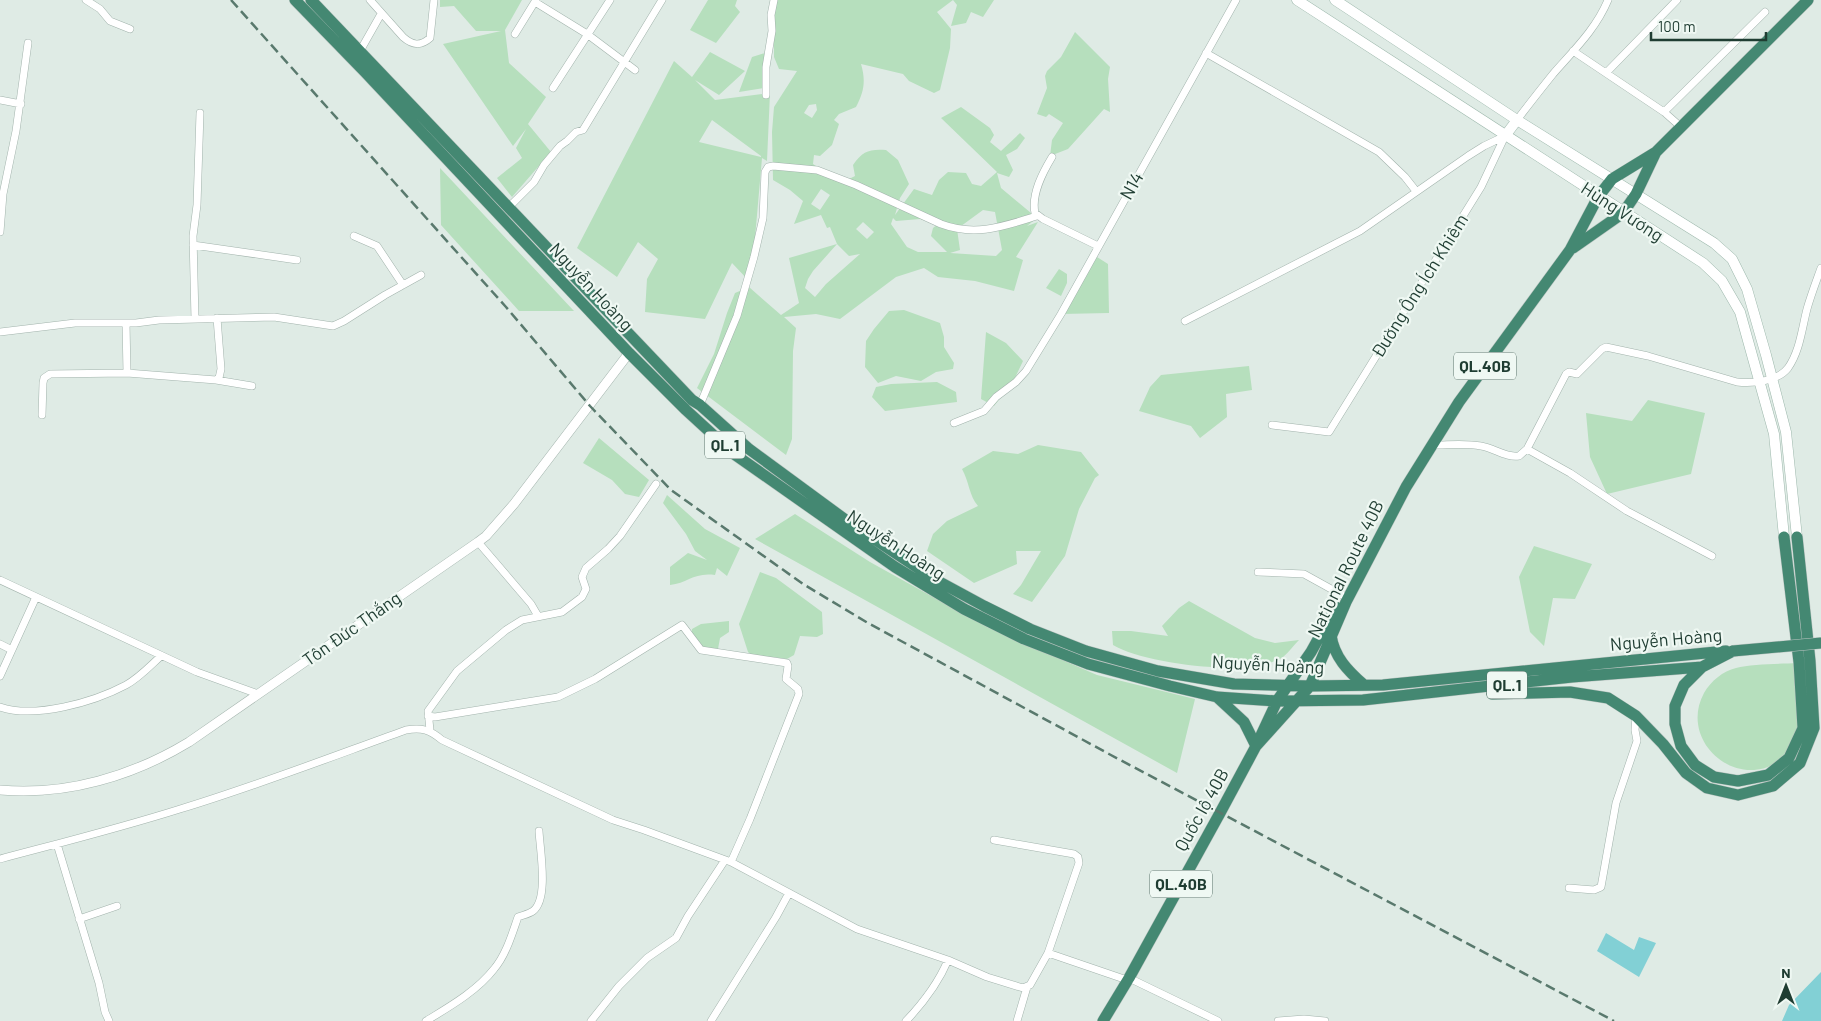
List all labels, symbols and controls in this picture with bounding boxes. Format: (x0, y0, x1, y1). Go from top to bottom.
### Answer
scale bar (1651, 10, 1766, 42)
text: 100 m (1658, 17, 1696, 35)
street label: N14 (1115, 168, 1148, 203)
street label: Hùng Vương (1577, 176, 1668, 246)
street label: Đường Ông Ích Khiêm (1366, 209, 1472, 361)
street label: Nguyễn Hoàng (545, 238, 638, 335)
road number: QL.40B (1454, 352, 1516, 380)
road number: QL.1 (705, 432, 745, 458)
street label: National Route 40B (1302, 496, 1388, 641)
street label: Nguyễn Hoàng (843, 504, 950, 584)
street label: Tôn Đức Thắng (298, 586, 405, 670)
street label: Nguyễn Hoàng (1609, 623, 1723, 655)
street label: Nguyễn Hoàng (1211, 650, 1325, 678)
road number: QL.1 (1487, 672, 1527, 698)
street label: Quốc lộ 40B (1169, 764, 1233, 855)
road number: QL.40B (1150, 871, 1212, 898)
north arrow (1761, 961, 1811, 1011)
text: N (1781, 964, 1791, 981)

